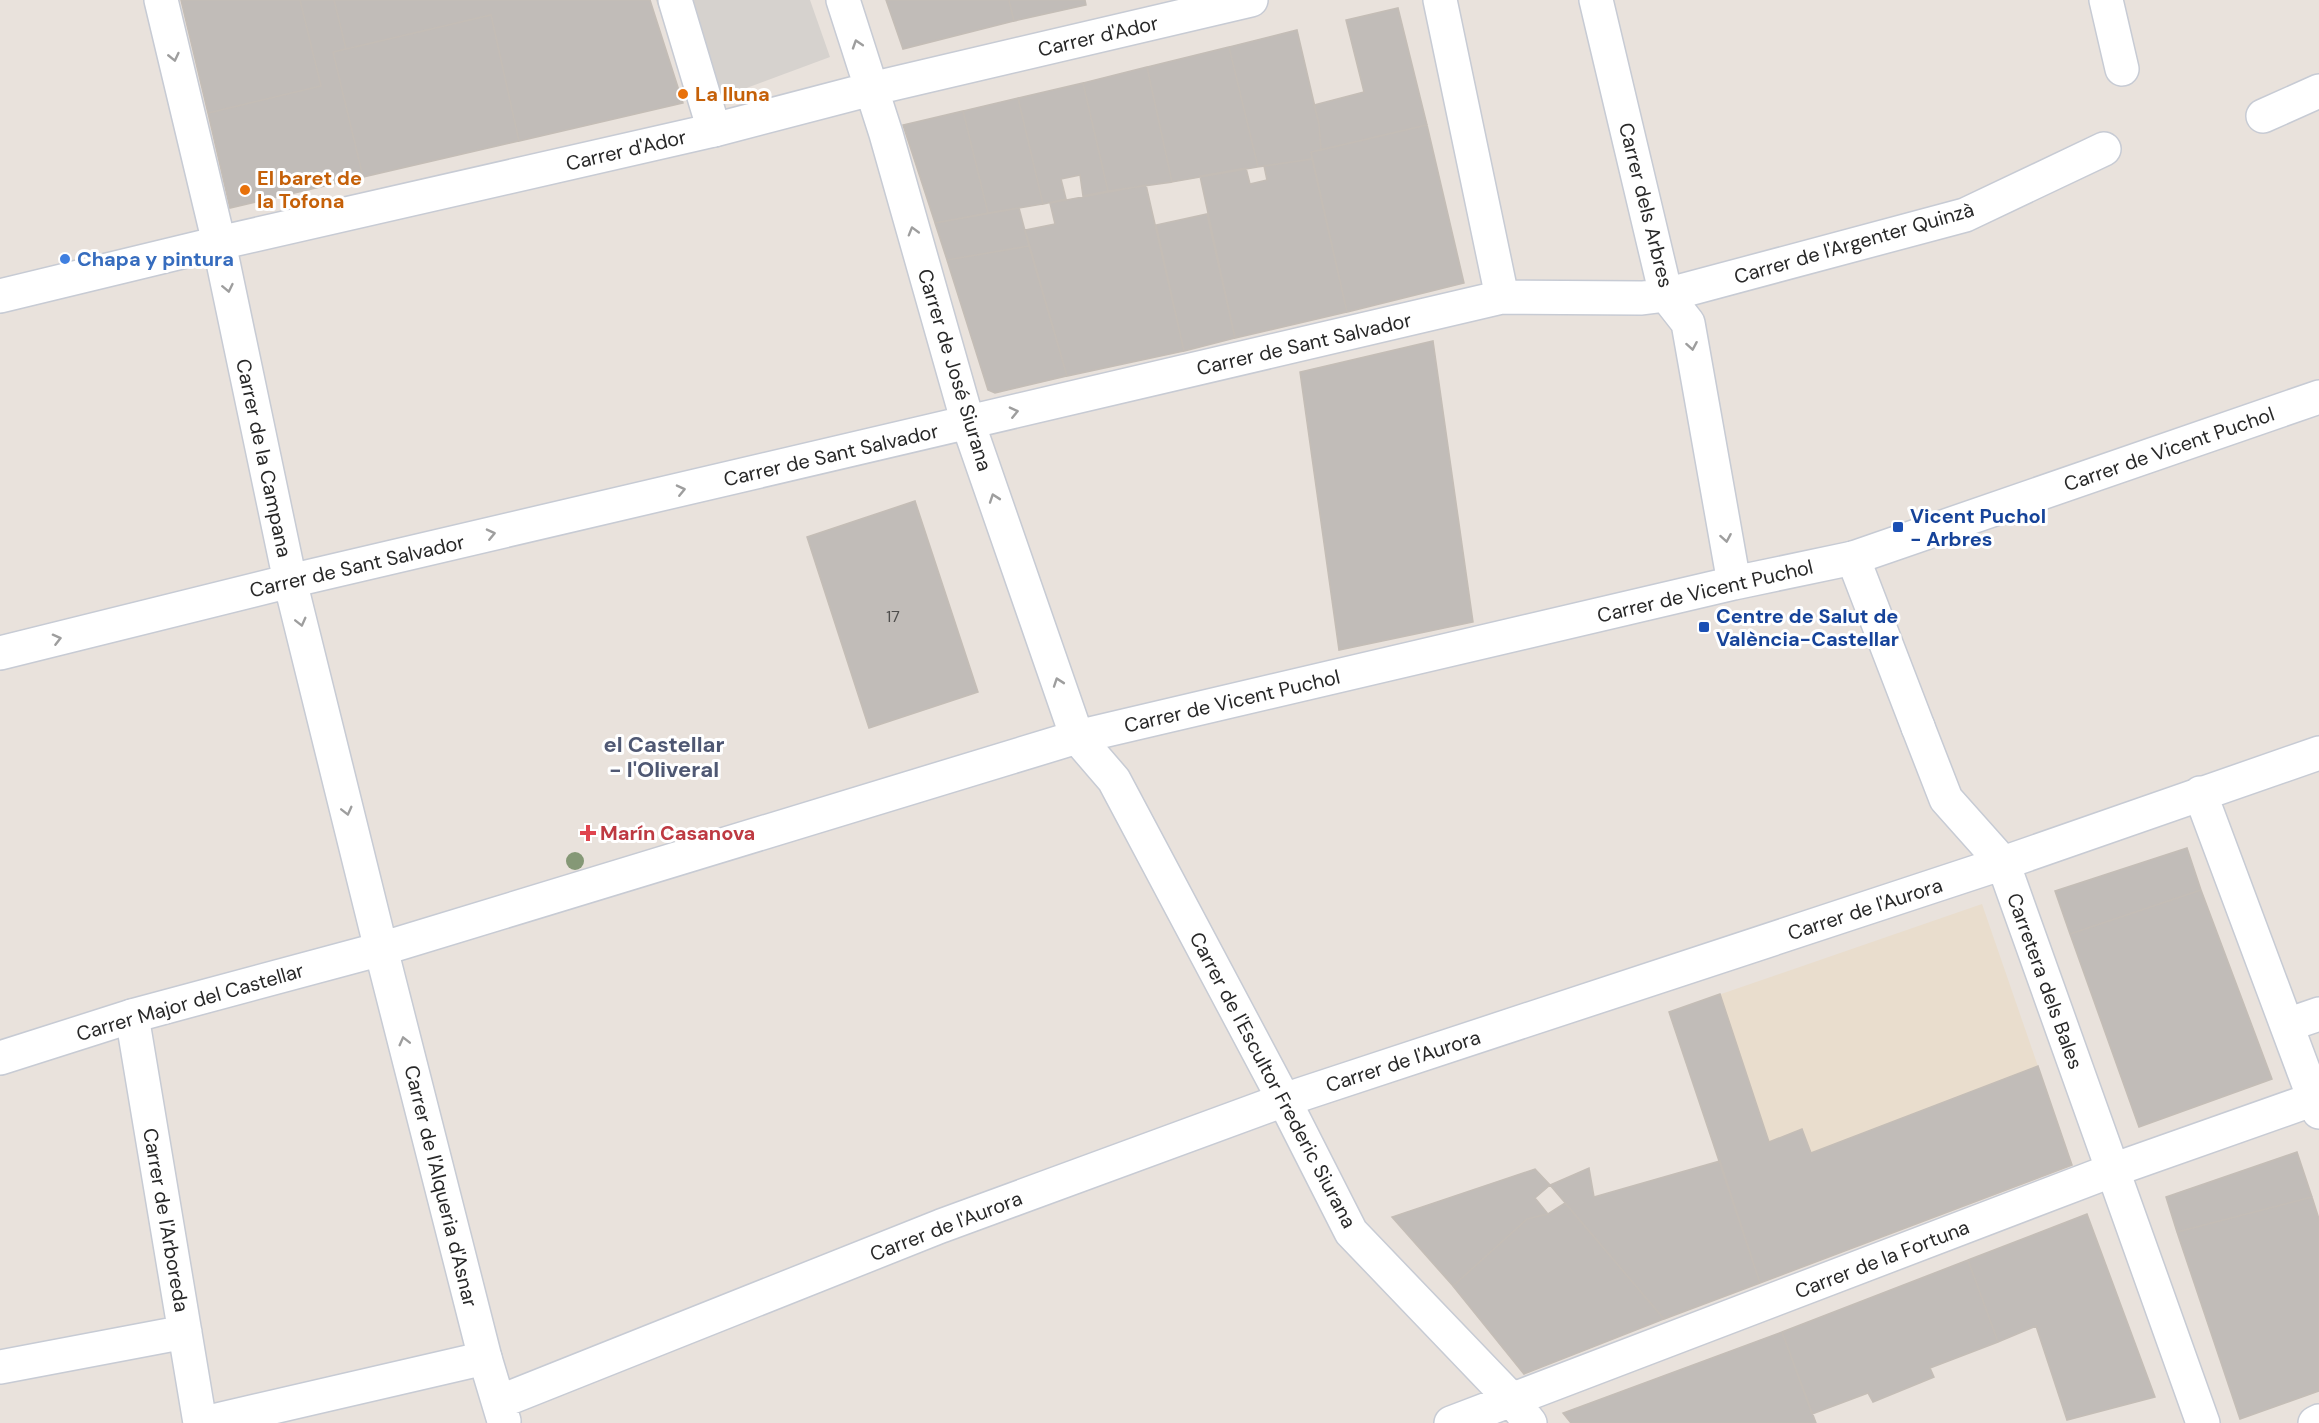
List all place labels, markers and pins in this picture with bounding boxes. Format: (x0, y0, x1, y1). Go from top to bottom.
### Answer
place label: La lluna (695, 81, 770, 107)
marker: La lluna (676, 87, 690, 101)
place label: El baret de la Tofona (257, 165, 362, 214)
marker: El baret de la Tofona (238, 183, 252, 197)
place label: Chapa y pintura (77, 246, 234, 272)
marker: Chapa y pintura (58, 252, 72, 266)
place label: Vicent Puchol - Arbres (1910, 503, 2046, 552)
marker: Vicent Puchol - Arbres (1891, 520, 1905, 534)
place label: Centre de Salut de València-Castellar (1716, 603, 1899, 652)
marker: Centre de Salut de València-Castellar (1697, 620, 1711, 634)
place label: Marín Casanova (600, 820, 755, 846)
marker: Marín Casanova (581, 826, 595, 840)

